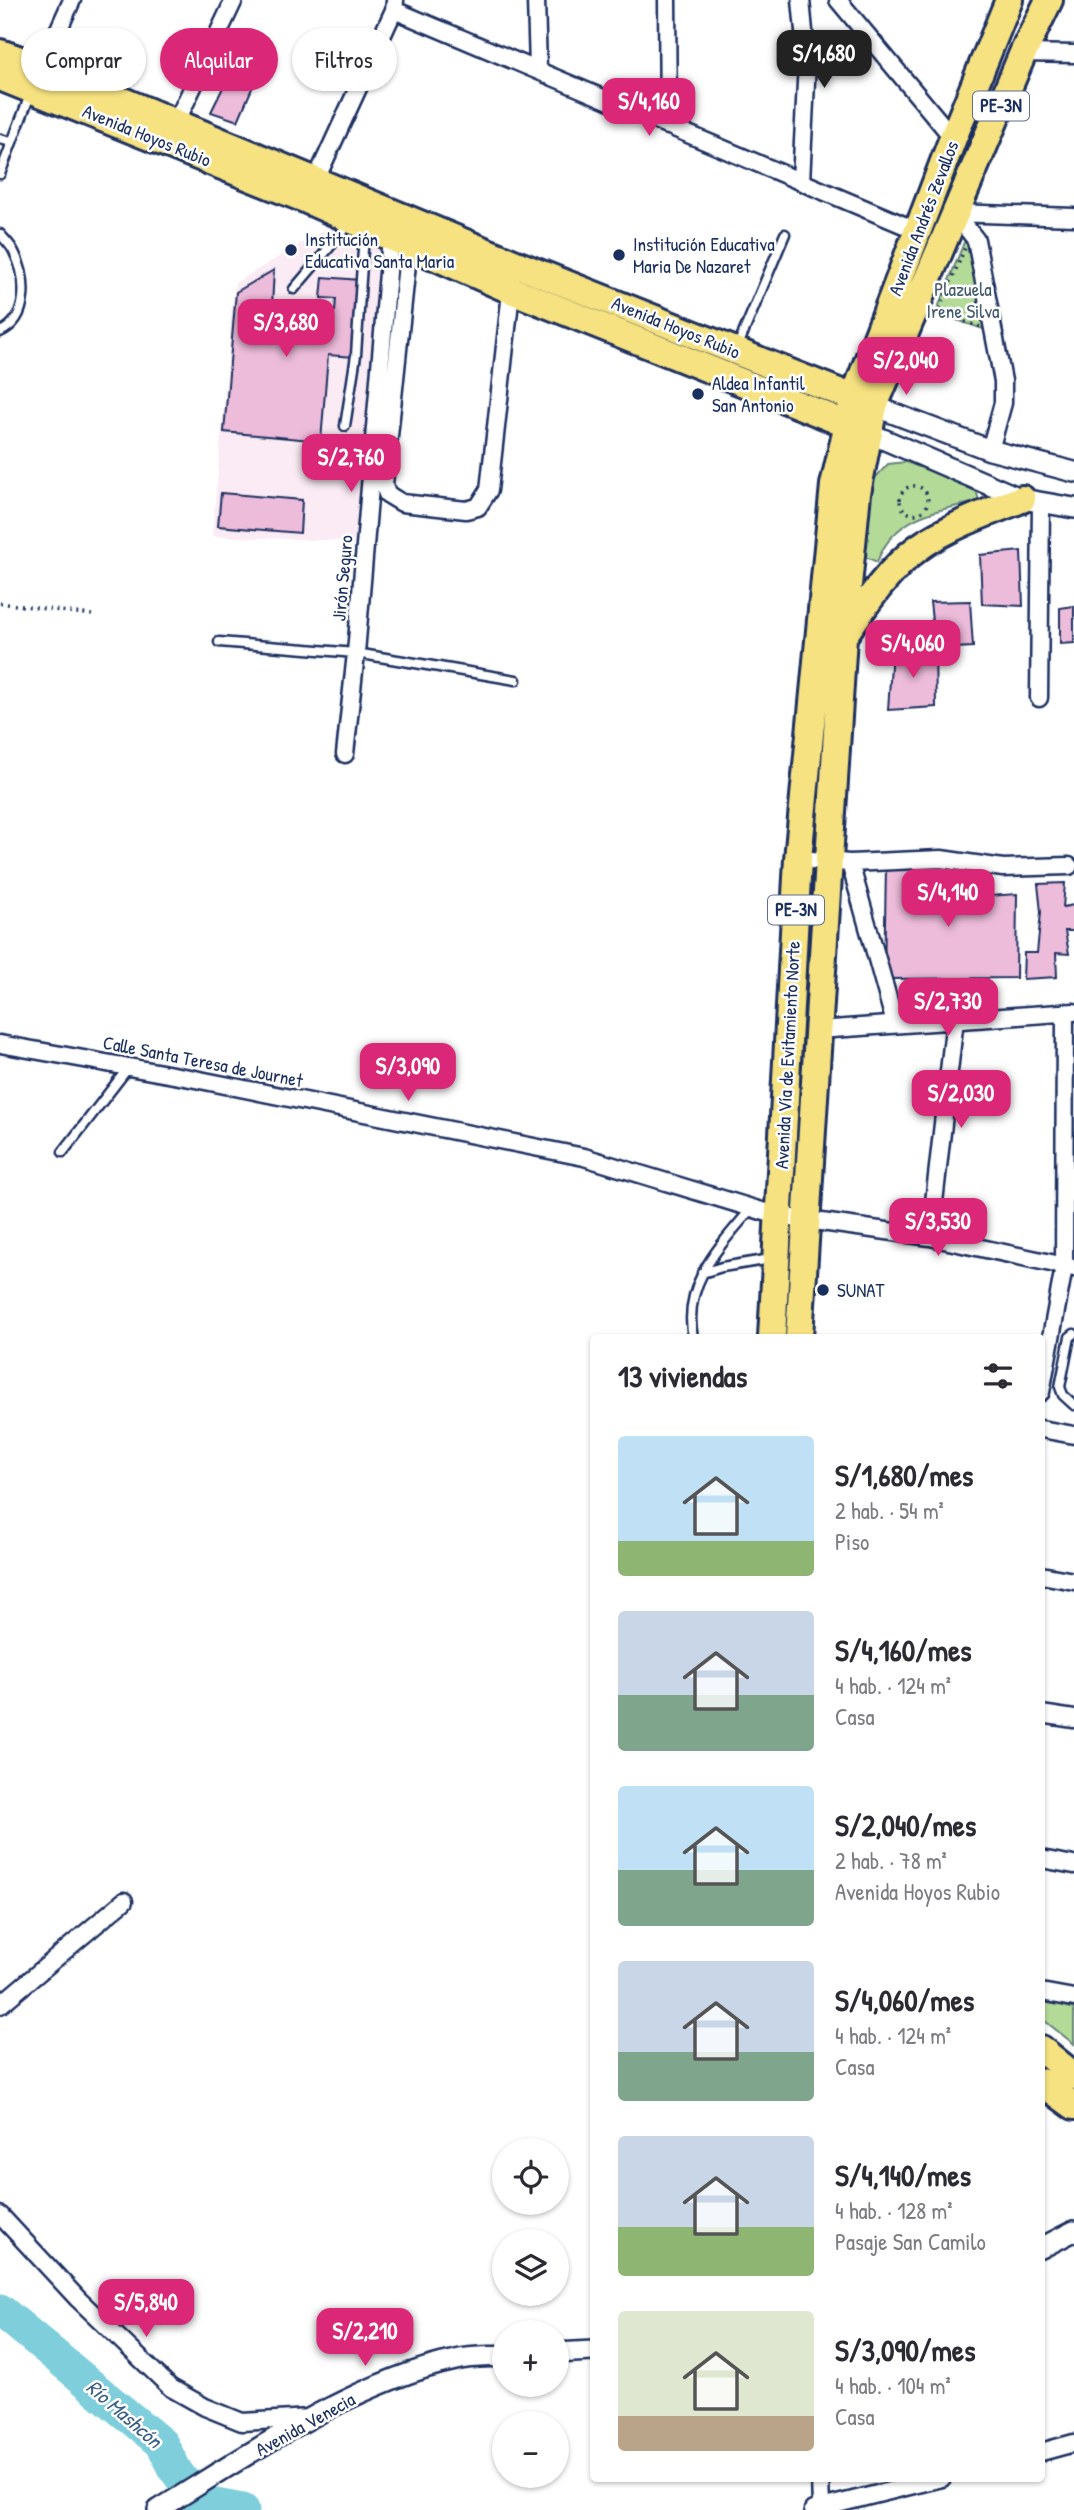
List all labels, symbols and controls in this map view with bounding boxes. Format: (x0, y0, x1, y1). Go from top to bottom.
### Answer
chip: Comprar (21, 28, 146, 91)
chip: Alquilar (160, 28, 278, 91)
chip: Filtros (292, 28, 397, 91)
pin: S/1,680 (759, 31, 889, 90)
text: S/1,680 (793, 37, 855, 68)
pin: S/4,160 (584, 78, 714, 138)
text: S/4,160 (618, 85, 680, 116)
road number: PE-3N (973, 92, 1029, 120)
street label: Avenida Hoyos Rubio (79, 97, 215, 173)
street label: Avenida Andrés Zevallos (882, 137, 964, 299)
place label: Institución Educativa Santa Maria (305, 226, 455, 274)
place label: Institución Educativa Maria De Nazaret (633, 231, 775, 279)
marker: Institución Educativa Santa Maria (283, 242, 299, 258)
marker: Institución Educativa Maria De Nazaret (611, 247, 627, 263)
park label: Plazuela Irene Silva (927, 276, 1000, 324)
street label: Avenida Hoyos Rubio (608, 289, 744, 365)
pin: S/3,680 (221, 300, 351, 359)
text: S/3,680 (254, 306, 318, 337)
pin: S/2,040 (841, 338, 971, 397)
text: S/2,040 (874, 344, 938, 375)
place label: Aldea Infantil San Antonio (712, 370, 806, 418)
marker: Aldea Infantil San Antonio (690, 386, 706, 402)
pin: S/2,760 (286, 434, 416, 494)
text: S/2,760 (318, 441, 384, 472)
street label: Jirón Seguro (325, 533, 359, 622)
pin: S/4,060 (848, 620, 978, 680)
text: S/4,060 (881, 627, 945, 658)
pin: S/4,140 (883, 870, 1013, 929)
text: S/4,140 (918, 876, 978, 907)
road number: PE-3N (768, 896, 824, 925)
street label: Avenida Vía de Evitamiento Norte (768, 940, 806, 1169)
pin: S/2,730 (883, 978, 1013, 1038)
text: S/2,730 (914, 985, 982, 1016)
street label: Calle Santa Teresa de Journet (101, 1029, 306, 1093)
pin: S/3,090 (343, 1044, 473, 1103)
text: S/3,090 (376, 1050, 440, 1081)
pin: S/2,030 (896, 1070, 1026, 1130)
text: S/2,030 (928, 1077, 994, 1108)
pin: S/3,530 (873, 1198, 1003, 1258)
text: S/3,530 (905, 1205, 971, 1236)
place label: SUNAT (837, 1277, 886, 1303)
marker: SUNAT (815, 1282, 831, 1298)
text: 13 viviendas (618, 1356, 747, 1396)
icon: filters (979, 1357, 1017, 1395)
text: S/1,680/mes (835, 1455, 973, 1495)
icon: home (674, 1464, 758, 1548)
text: 2 hab. · 54 m² (835, 1495, 944, 1526)
text: Piso (835, 1526, 869, 1557)
text: S/4,160/mes (835, 1630, 972, 1670)
icon: home (674, 1639, 758, 1723)
text: 4 hab. · 124 m² (835, 1670, 951, 1701)
text: Casa (835, 1701, 875, 1732)
text: S/2,040/mes (835, 1805, 976, 1845)
icon: home (674, 1814, 758, 1898)
text: 2 hab. · 78 m² (835, 1845, 947, 1876)
text: Avenida Hoyos Rubio (835, 1876, 1000, 1907)
text: S/4,060/mes (835, 1980, 974, 2020)
icon: home (674, 1989, 758, 2073)
text: 4 hab. · 124 m² (835, 2020, 951, 2051)
text: Casa (835, 2051, 875, 2082)
map controls (492, 2138, 569, 2488)
button: locate (492, 2138, 569, 2215)
text: S/4,140/mes (835, 2155, 971, 2195)
icon: home (674, 2164, 758, 2248)
text: 4 hab. · 128 m² (835, 2195, 952, 2226)
text: Pasaje San Camilo (835, 2226, 986, 2257)
button: layers (492, 2229, 569, 2306)
pin: S/5,840 (81, 2280, 211, 2339)
text: S/5,840 (114, 2286, 178, 2317)
pin: S/2,210 (300, 2308, 430, 2368)
text: S/2,210 (332, 2315, 398, 2346)
button: + (492, 2320, 569, 2397)
text: S/3,090/mes (835, 2330, 975, 2370)
icon: home (674, 2339, 758, 2423)
text: 4 hab. · 104 m² (835, 2370, 951, 2401)
water label: Río Mashcón (80, 2373, 169, 2455)
street label: Avenida Venecia (251, 2386, 360, 2462)
text: Casa (835, 2401, 875, 2432)
button: − (492, 2411, 569, 2488)

